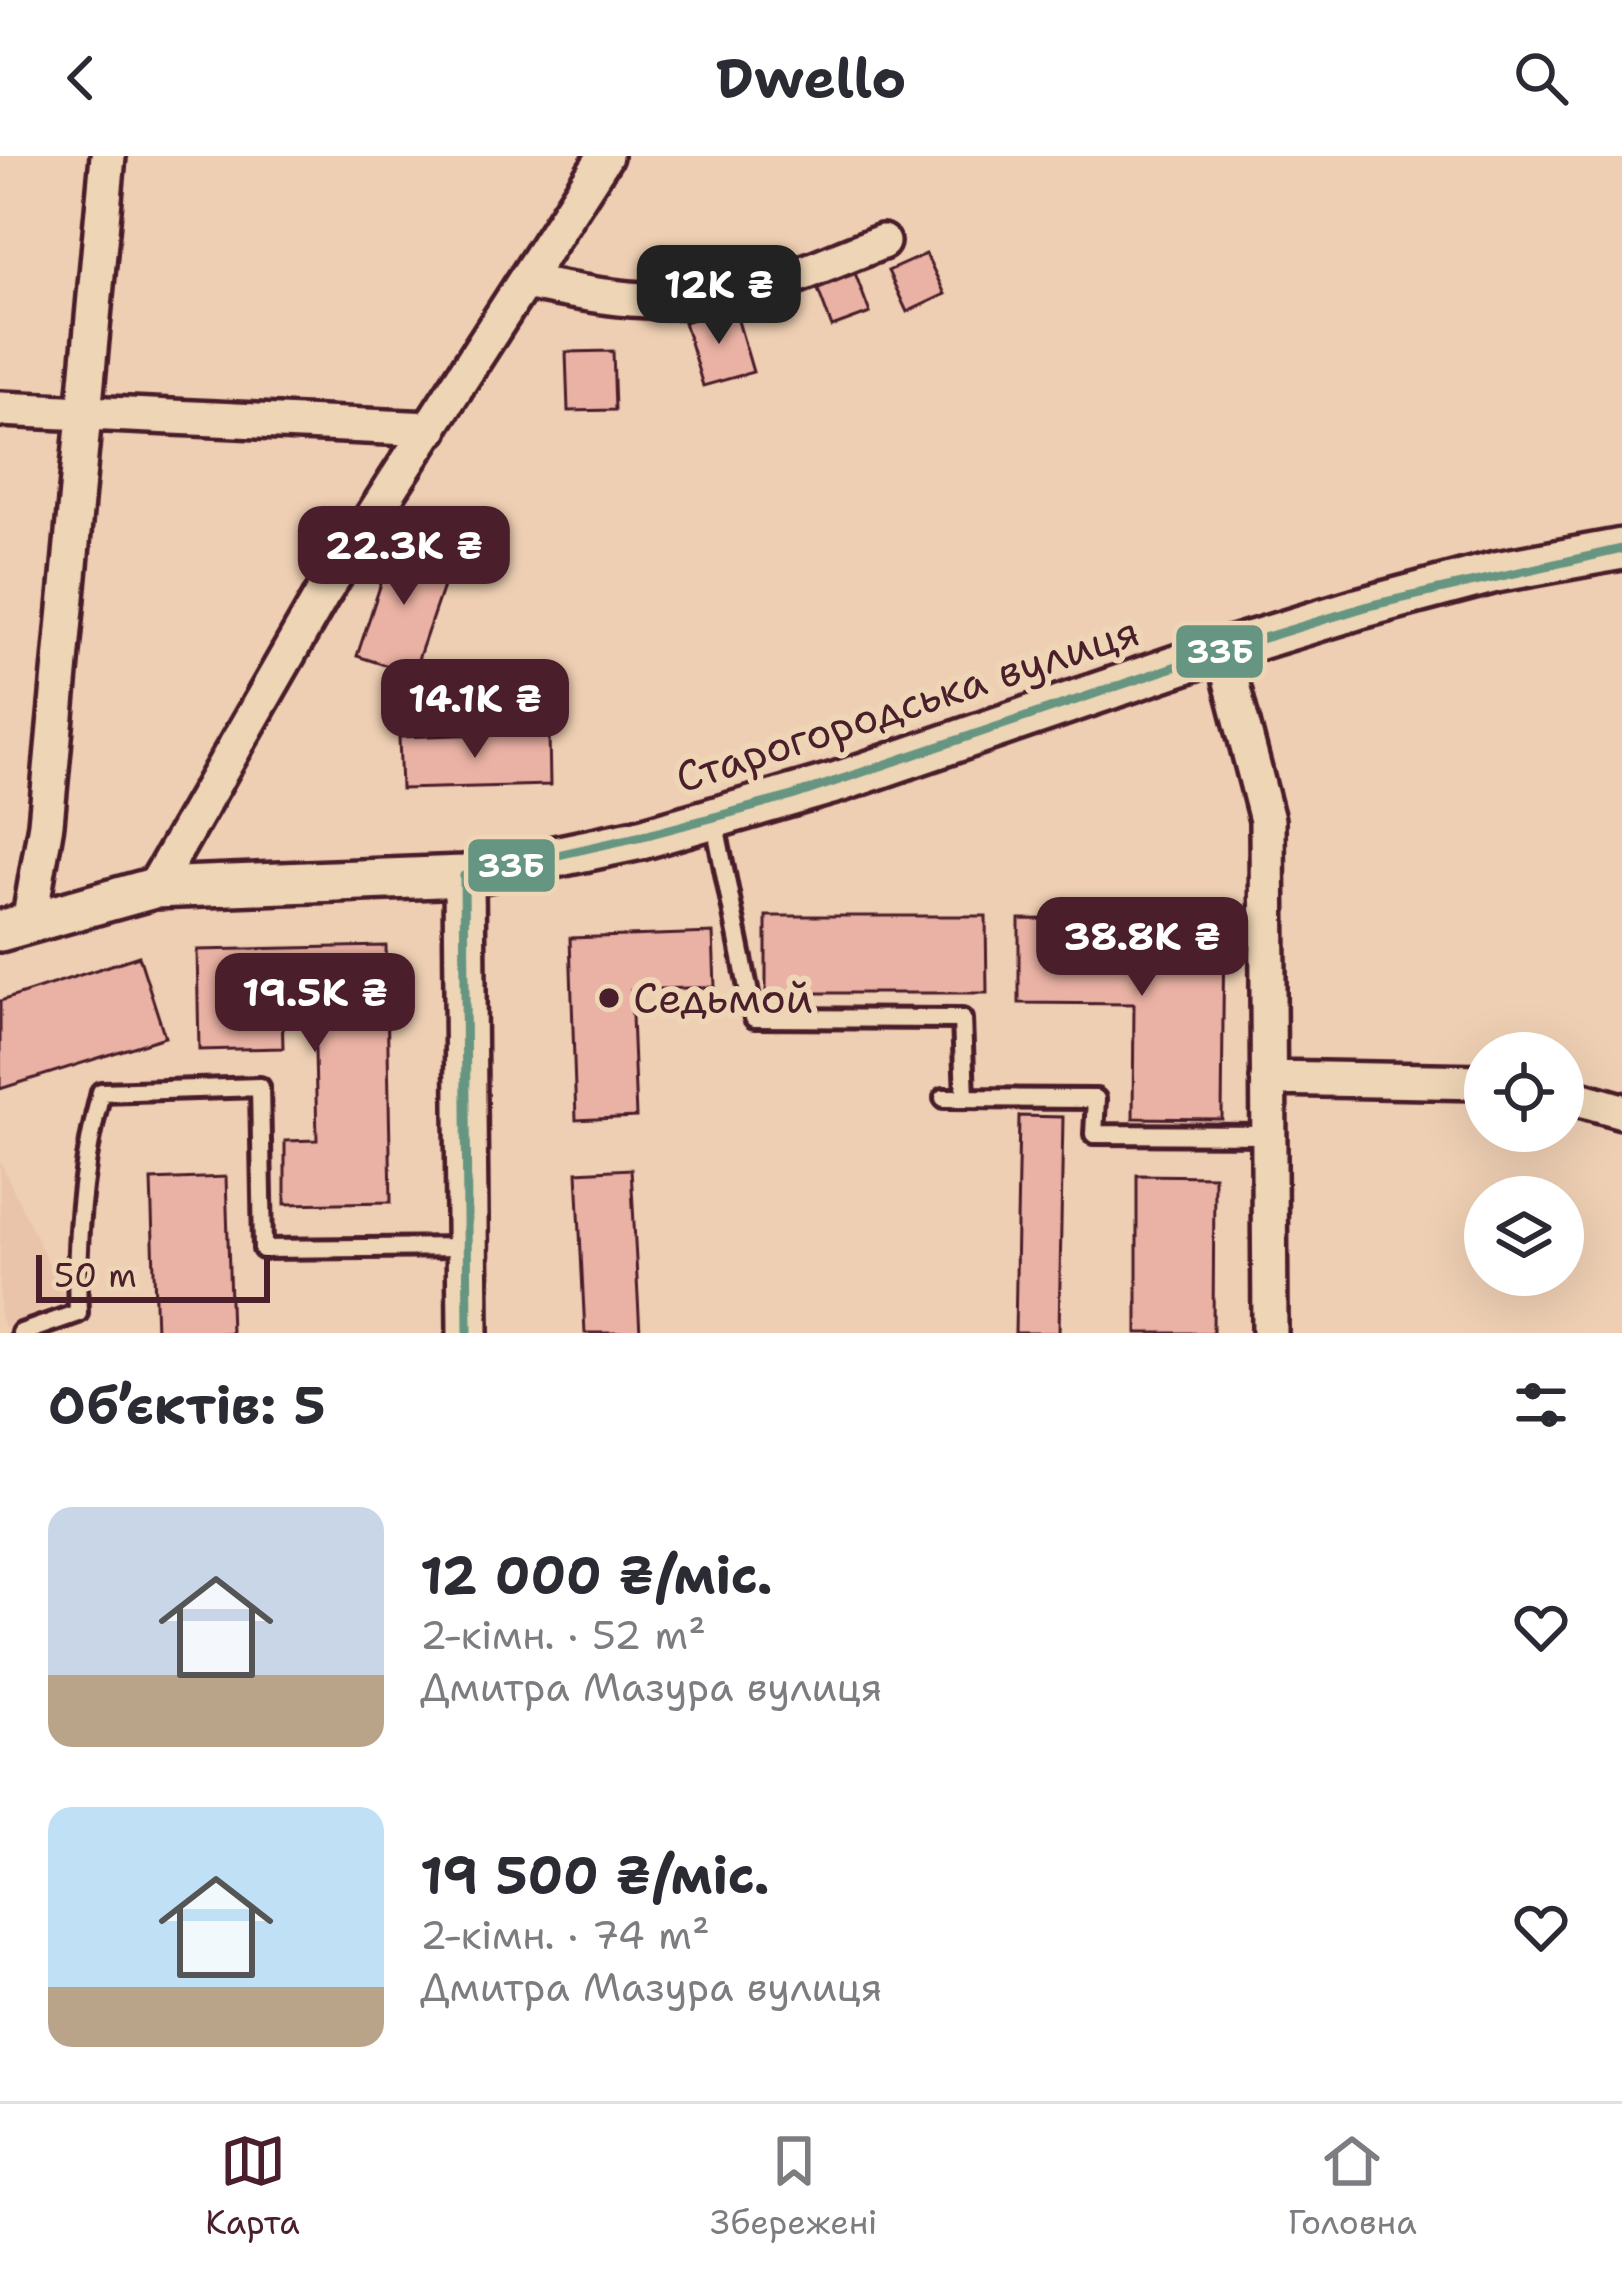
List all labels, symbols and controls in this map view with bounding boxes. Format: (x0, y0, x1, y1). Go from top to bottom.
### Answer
text: Dwello (716, 42, 906, 114)
icon: back (48, 45, 114, 111)
icon: search (1508, 45, 1574, 111)
pin: 12K ₴ (635, 245, 803, 347)
text: 12K ₴ (664, 258, 774, 310)
pin: 22.3K ₴ (293, 506, 515, 608)
text: 22.3K ₴ (325, 519, 483, 571)
street label: Старогородська вулиця (668, 603, 1146, 805)
line badge: 33Б (1174, 623, 1265, 680)
text: 33Б (1186, 629, 1254, 674)
pin: 14.1K ₴ (364, 659, 586, 761)
text: 14.1K ₴ (408, 672, 542, 724)
line badge: 33Б (466, 837, 557, 894)
text: 33Б (477, 843, 545, 888)
pin: 38.8K ₴ (1031, 897, 1253, 999)
text: 38.8K ₴ (1063, 910, 1221, 962)
pin: 19.5K ₴ (204, 953, 426, 1055)
text: 19.5K ₴ (242, 966, 388, 1018)
place label: Седьмой (633, 970, 813, 1026)
marker: Седьмой (596, 985, 622, 1011)
map controls (1464, 1032, 1584, 1296)
button: locate (1464, 1032, 1584, 1152)
button: layers (1464, 1176, 1584, 1296)
scale bar (36, 1249, 270, 1302)
text: 50 m (54, 1253, 137, 1298)
text: Об’єктів: 5 (48, 1371, 326, 1439)
icon: filters (1508, 1372, 1574, 1438)
text: 12 000 ₴/міс. (420, 1541, 773, 1609)
icon: home (144, 1555, 288, 1699)
icon: heart (1508, 1594, 1574, 1660)
text: 2-кімн. · 52 m² (420, 1609, 706, 1661)
text: Дмитра Мазура вулиця (420, 1661, 882, 1713)
text: 19 500 ₴/міс. (420, 1841, 770, 1909)
icon: home (144, 1855, 288, 1999)
icon: heart (1508, 1894, 1574, 1960)
text: 2-кімн. · 74 m² (420, 1909, 710, 1961)
text: Дмитра Мазура вулиця (420, 1961, 882, 2013)
tab: Карта (205, 2128, 300, 2245)
tab: Збережені (710, 2128, 877, 2245)
tab: Головна (1288, 2128, 1417, 2245)

